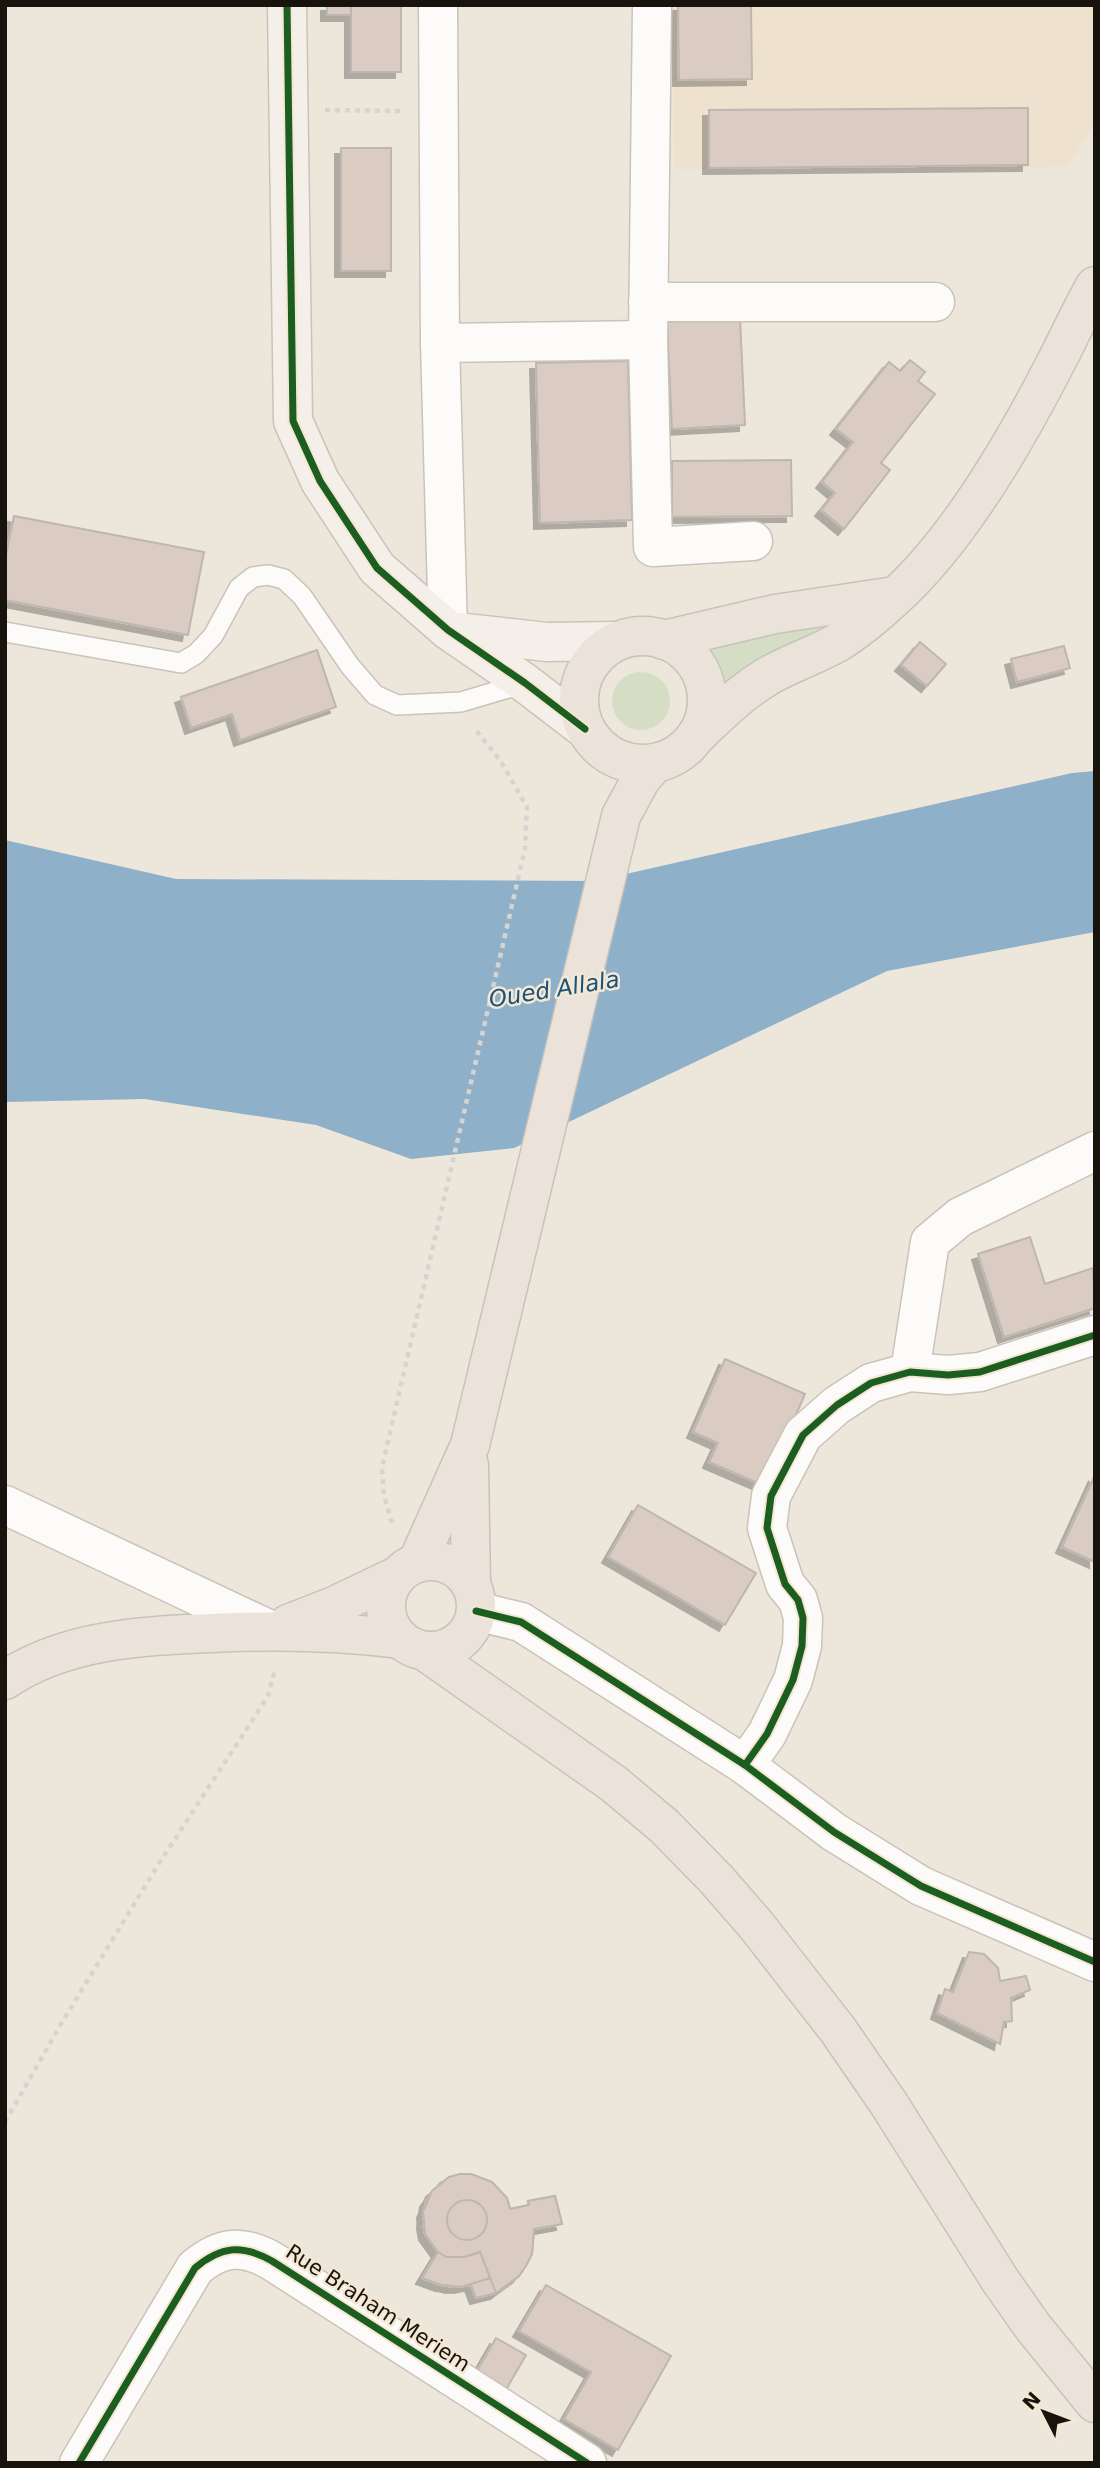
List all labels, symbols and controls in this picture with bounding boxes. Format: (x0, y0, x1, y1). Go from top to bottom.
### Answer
water label: Oued Allala (487, 966, 621, 1012)
street label: Rue Braham Meriem (281, 2239, 475, 2377)
north arrow (1009, 2377, 1079, 2447)
text: N (1018, 2387, 1045, 2414)

